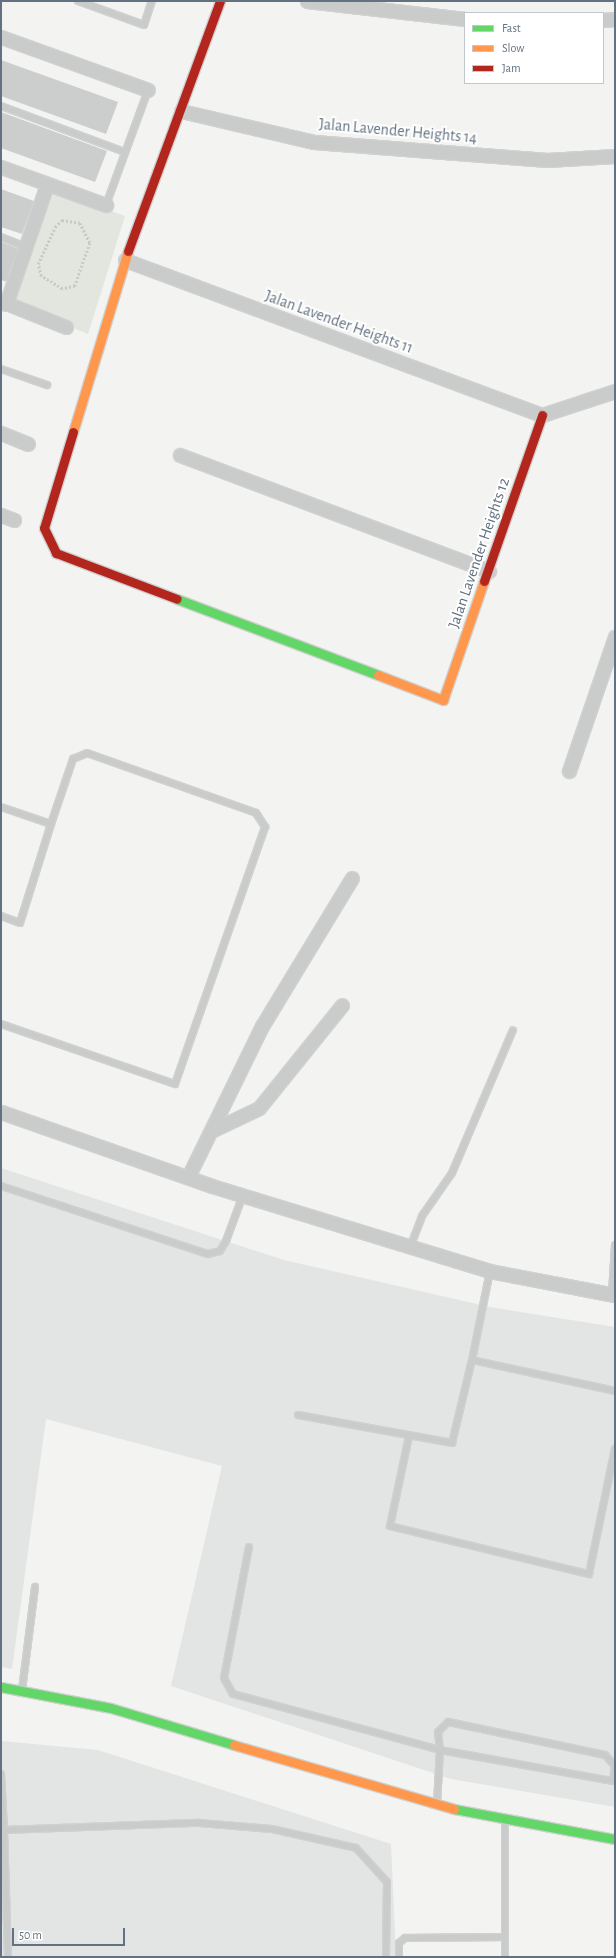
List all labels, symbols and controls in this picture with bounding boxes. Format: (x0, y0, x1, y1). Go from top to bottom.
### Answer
legend (464, 12, 604, 84)
text: Fast (502, 22, 521, 34)
text: Slow (502, 42, 524, 54)
text: Jam (502, 62, 521, 74)
street label: Jalan Lavender Heights 14 (318, 115, 478, 147)
street label: Jalan Lavender Heights 11 (262, 286, 416, 358)
street label: Jalan Lavender Heights 12 (444, 475, 514, 631)
scale bar (14, 1920, 127, 1946)
text: 50 m (19, 1929, 42, 1941)

